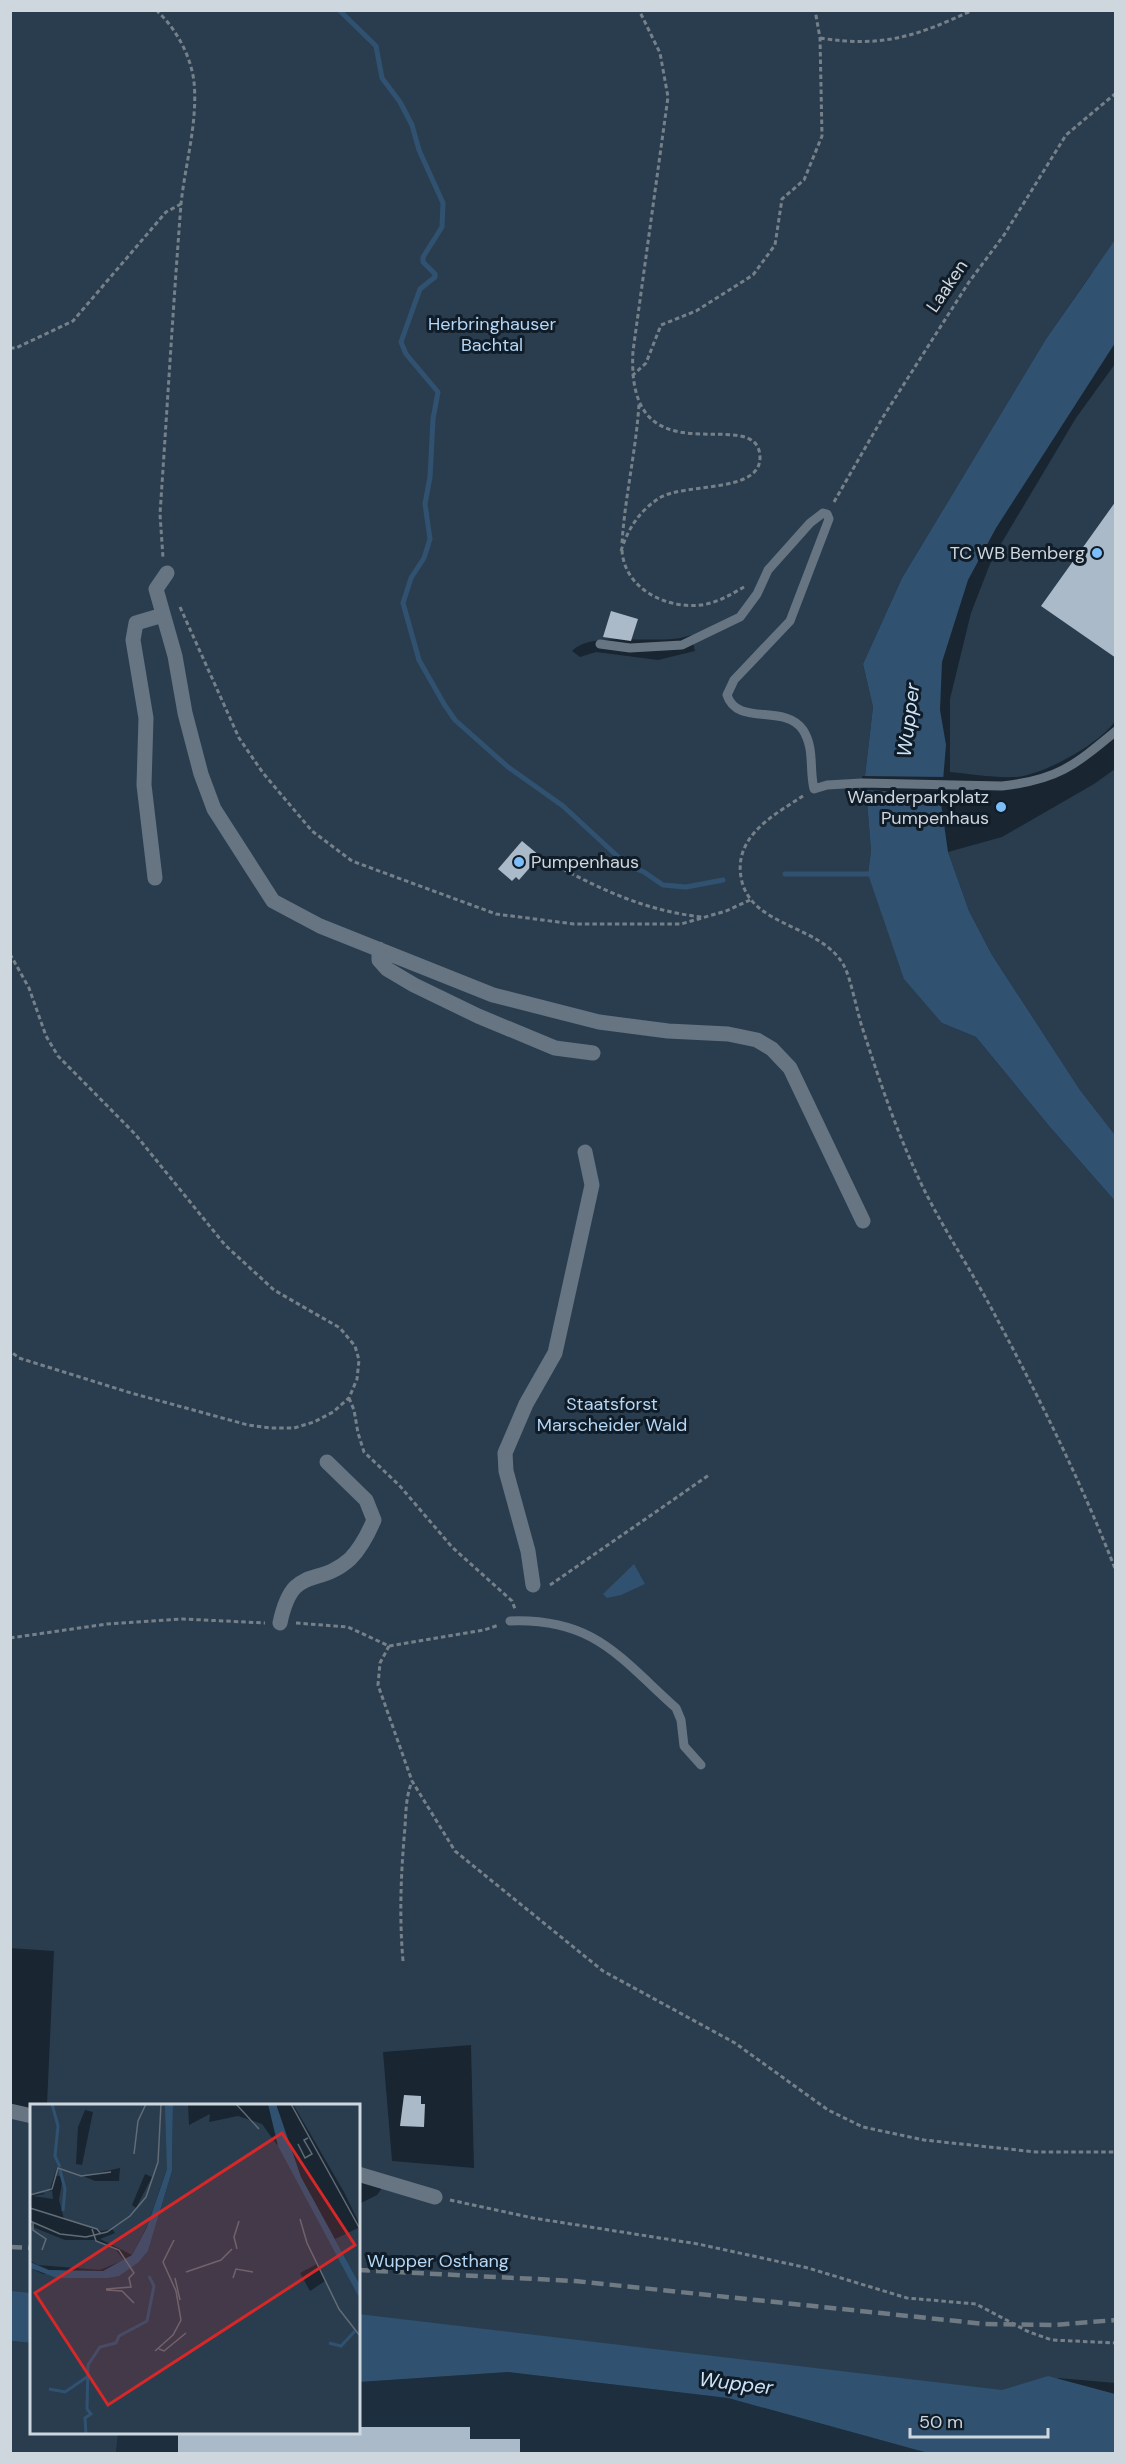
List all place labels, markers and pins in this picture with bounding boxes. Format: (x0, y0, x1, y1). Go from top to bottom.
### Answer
place label: TC WB Bemberg (950, 541, 1085, 565)
marker: TC WB Bemberg (1090, 546, 1104, 560)
place label: Wanderparkplatz Pumpenhaus (847, 785, 989, 830)
marker: Wanderparkplatz Pumpenhaus (994, 800, 1008, 814)
place label: Pumpenhaus (531, 850, 639, 874)
marker: Pumpenhaus (512, 855, 526, 869)

